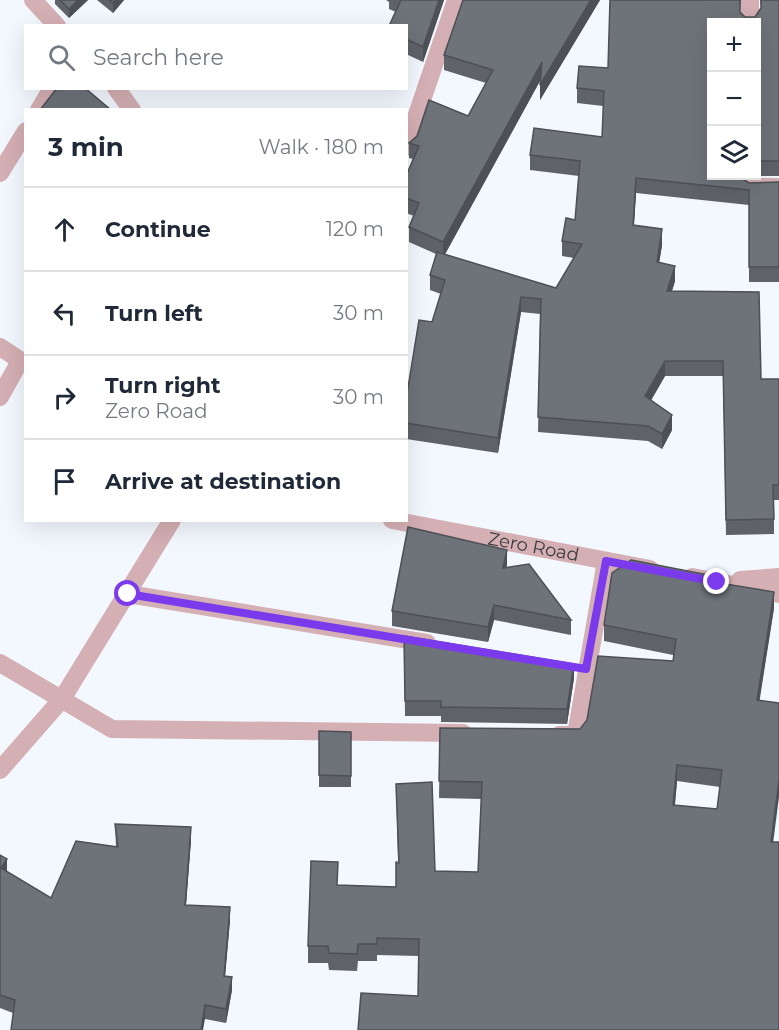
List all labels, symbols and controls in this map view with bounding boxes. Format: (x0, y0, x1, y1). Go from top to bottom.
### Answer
map controls (707, 18, 761, 180)
button: + (707, 18, 761, 72)
search box (24, 24, 408, 90)
icon: search (45, 41, 78, 74)
text: Search here (93, 44, 224, 71)
button: − (707, 72, 761, 126)
button: layers (707, 126, 761, 180)
text: 3 min (48, 131, 124, 163)
text: Walk · 180 m (259, 135, 384, 159)
icon: ahead (48, 213, 81, 246)
text: Continue (105, 216, 211, 243)
text: 120 m (326, 217, 384, 241)
icon: left (48, 297, 81, 330)
text: Turn left (105, 300, 203, 327)
text: 30 m (333, 301, 384, 325)
text: Turn right (105, 372, 220, 399)
icon: right (48, 381, 81, 414)
text: 30 m (333, 385, 384, 409)
text: Zero Road (105, 399, 208, 423)
icon: arrive (48, 465, 81, 498)
text: Arrive at destination (105, 468, 341, 495)
street label: Zero Road (486, 527, 581, 566)
route end (703, 568, 729, 594)
route start (114, 580, 140, 606)

